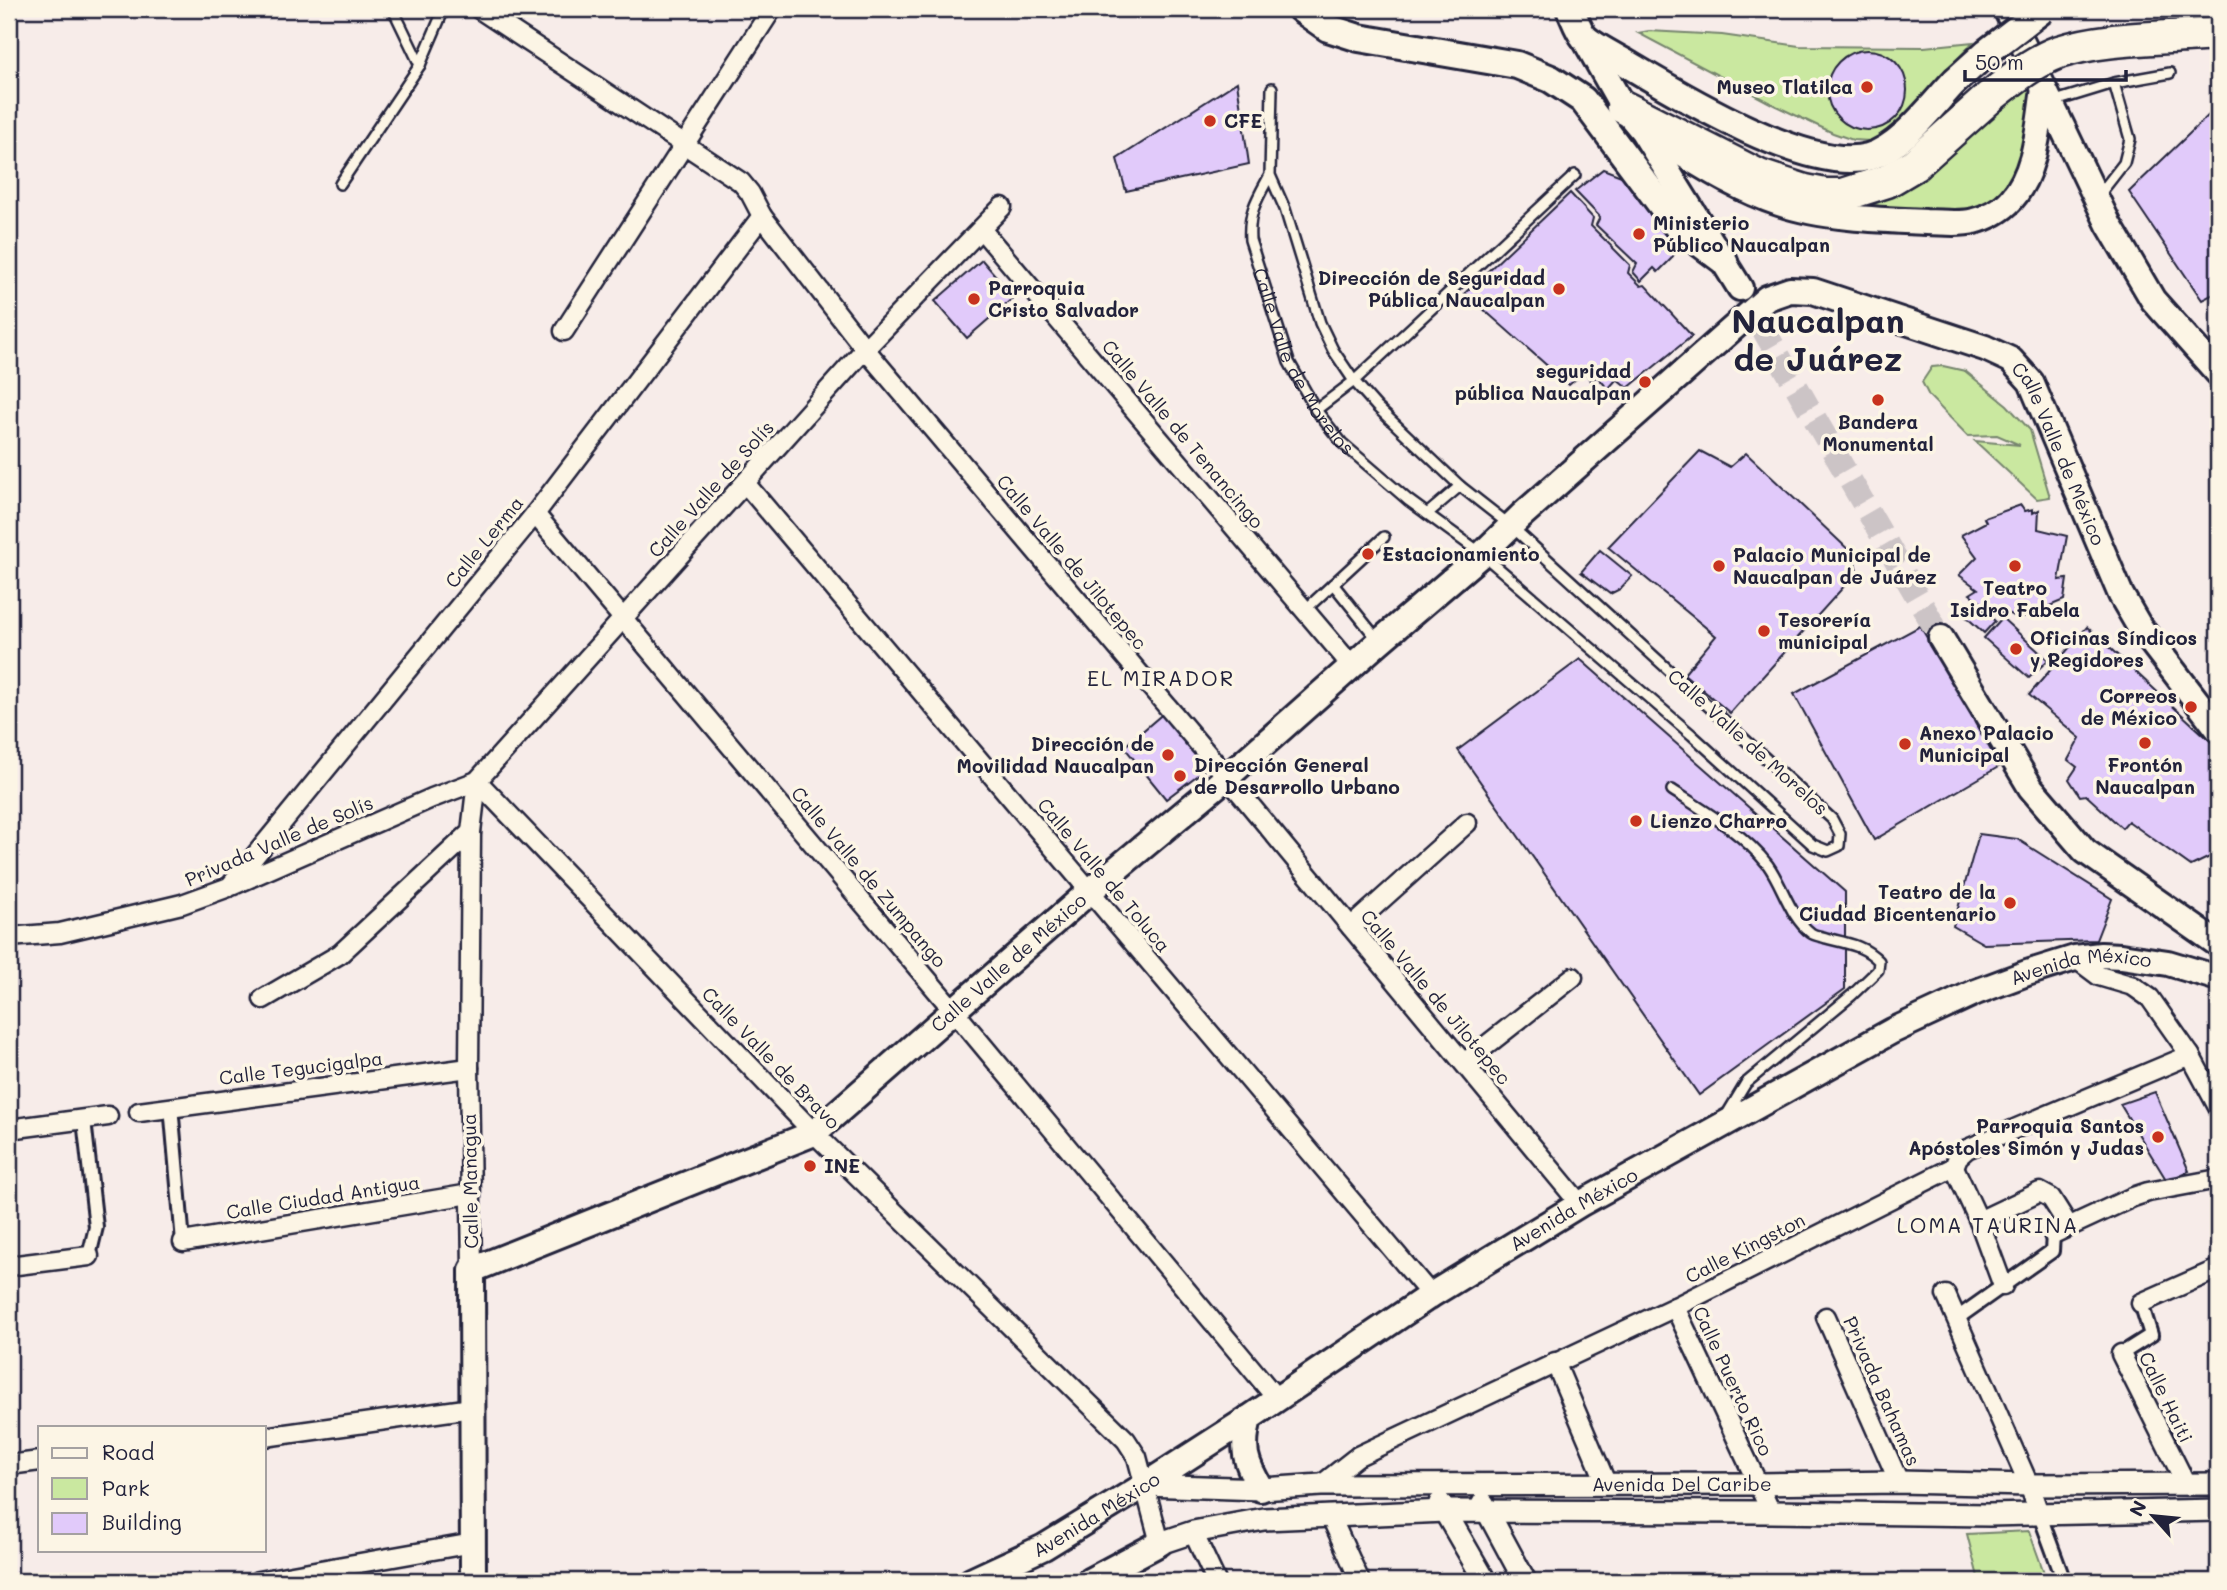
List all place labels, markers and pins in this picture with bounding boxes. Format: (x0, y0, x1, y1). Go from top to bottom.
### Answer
place label: Museo Tlatilca (1716, 74, 1853, 99)
marker: Museo Tlatilca (1859, 79, 1875, 95)
place label: CFE (1224, 108, 1262, 133)
marker: CFE (1202, 113, 1218, 129)
place label: Ministerio Público Naucalpan (1653, 210, 1830, 257)
marker: Ministerio Público Naucalpan (1631, 226, 1647, 242)
place label: Dirección de Seguridad Pública Naucalpan (1318, 265, 1545, 312)
place label: Parroquia Cristo Salvador (988, 275, 1139, 322)
marker: Dirección de Seguridad Pública Naucalpan (1551, 281, 1567, 297)
marker: Parroquia Cristo Salvador (966, 291, 982, 307)
place label: seguridad pública Naucalpan (1455, 358, 1631, 405)
marker: seguridad pública Naucalpan (1637, 374, 1653, 390)
marker: Bandera Monumental (1870, 392, 1886, 408)
place label: Bandera Monumental (1822, 409, 1934, 456)
place label: Estacionamiento (1382, 541, 1539, 566)
place label: Palacio Municipal de Naucalpan de Juárez (1733, 542, 1937, 589)
marker: Estacionamiento (1360, 546, 1376, 562)
marker: Palacio Municipal de Naucalpan de Juárez (1711, 558, 1727, 574)
marker: Teatro Isidro Fabela (2007, 558, 2023, 574)
place label: Teatro Isidro Fabela (1950, 575, 2080, 622)
place label: Tesorería municipal (1778, 607, 1871, 654)
marker: Tesorería municipal (1756, 623, 1772, 639)
place label: Oficinas Síndicos y Regidores (2030, 625, 2197, 672)
marker: Oficinas Síndicos y Regidores (2008, 641, 2024, 657)
place label: Correos de México (2081, 683, 2177, 730)
marker: Correos de México (2183, 699, 2199, 715)
place label: Anexo Palacio Municipal (1919, 720, 2054, 767)
place label: Dirección de Movilidad Naucalpan (957, 731, 1154, 778)
marker: Frontón Naucalpan (2137, 735, 2153, 751)
marker: Anexo Palacio Municipal (1897, 736, 1913, 752)
marker: Dirección de Movilidad Naucalpan (1160, 747, 1176, 763)
place label: Dirección General de Desarrollo Urbano (1194, 752, 1400, 799)
place label: Frontón Naucalpan (2095, 752, 2195, 799)
marker: Dirección General de Desarrollo Urbano (1172, 768, 1188, 784)
place label: Lienzo Charro (1650, 808, 1787, 833)
marker: Lienzo Charro (1628, 813, 1644, 829)
place label: Teatro de la Ciudad Bicentenario (1799, 879, 1996, 926)
marker: Teatro de la Ciudad Bicentenario (2002, 895, 2018, 911)
place label: Parroquia Santos Apóstoles Simón y Judas (1908, 1113, 2144, 1160)
marker: Parroquia Santos Apóstoles Simón y Judas (2150, 1129, 2166, 1145)
place label: INE (824, 1153, 860, 1178)
marker: INE (802, 1158, 818, 1174)

